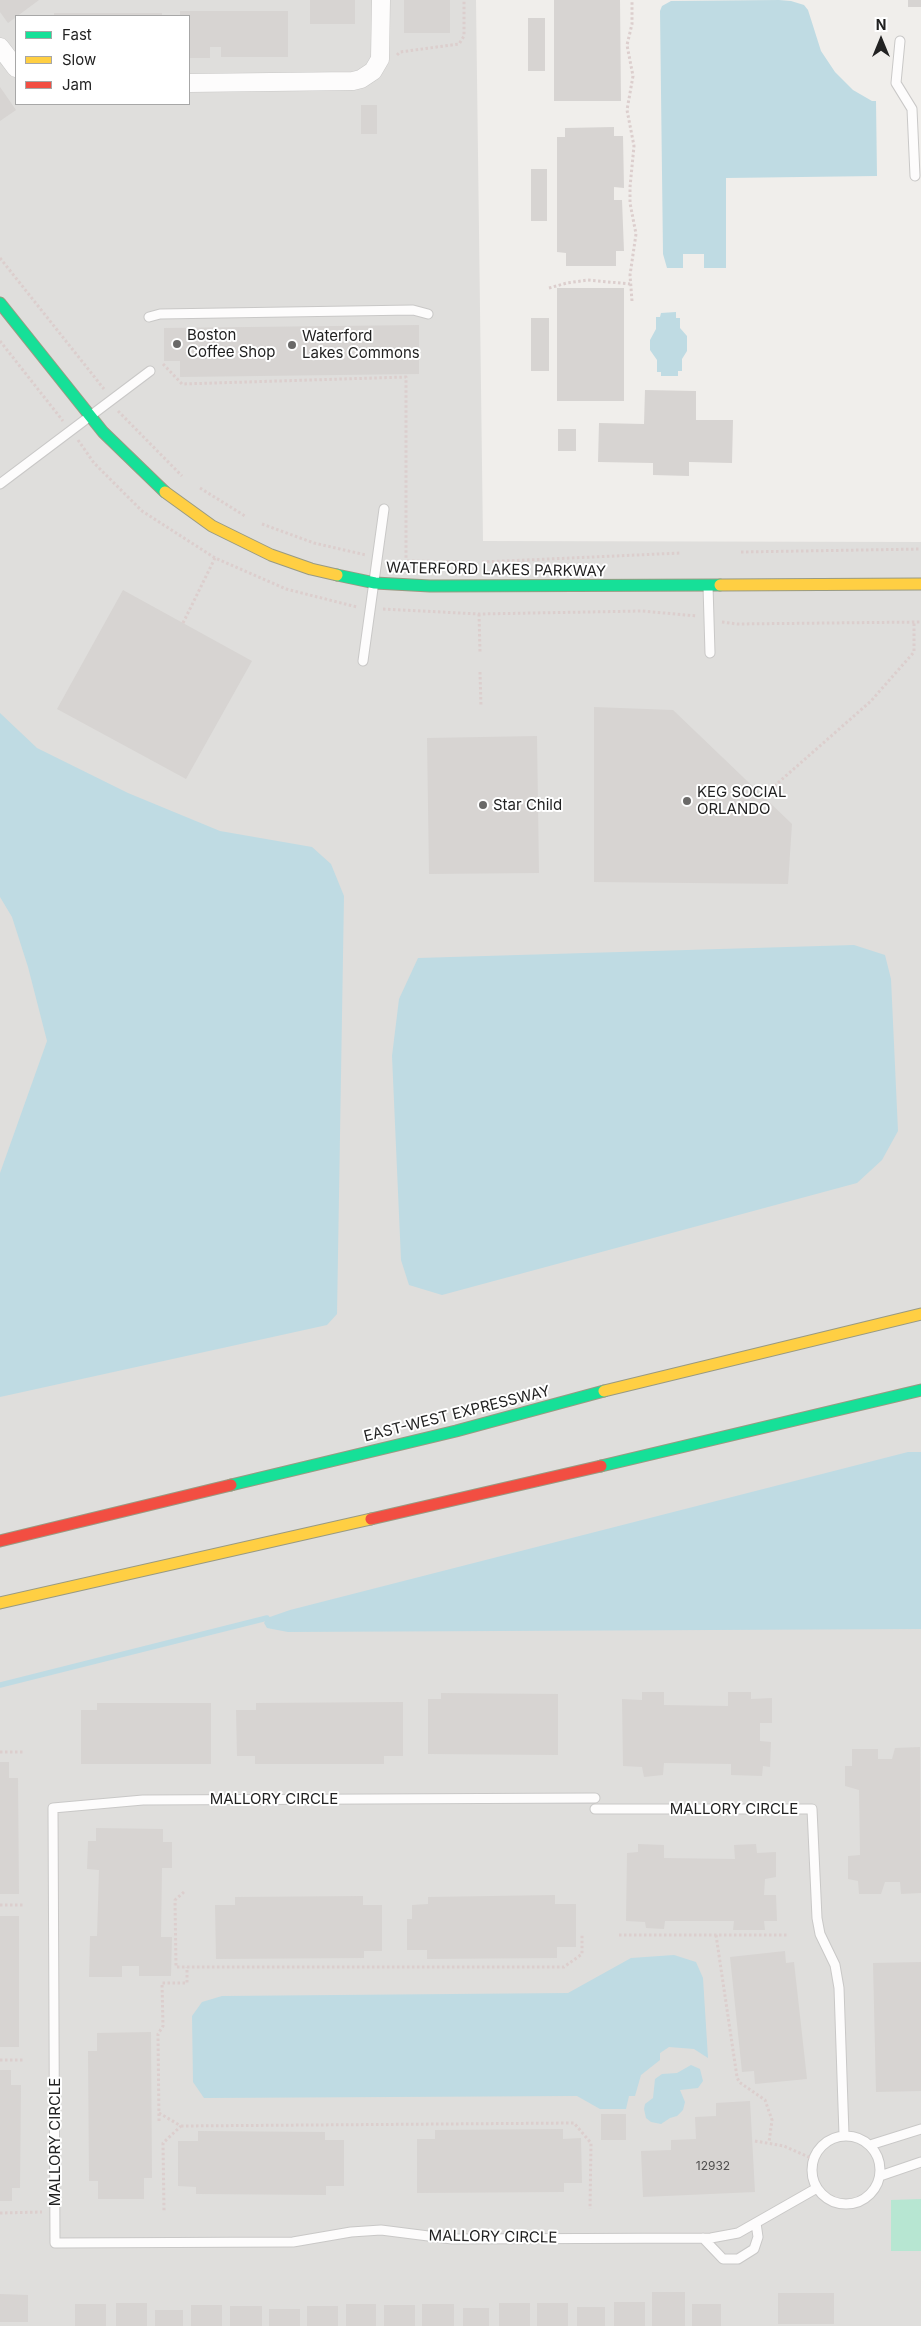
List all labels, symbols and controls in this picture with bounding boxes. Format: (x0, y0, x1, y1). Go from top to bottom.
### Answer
legend (15, 15, 190, 105)
north arrow (856, 15, 906, 65)
text: N (876, 16, 886, 33)
text: Fast (62, 25, 92, 44)
text: Slow (62, 50, 96, 69)
text: Jam (62, 75, 92, 94)
place label: Boston Coffee Shop (187, 326, 275, 361)
place label: Waterford Lakes Commons (302, 327, 420, 362)
marker: Boston Coffee Shop (171, 338, 183, 350)
marker: Waterford Lakes Commons (286, 339, 298, 351)
street label: WATERFORD LAKES PARKWAY (386, 559, 606, 581)
place label: KEG SOCIAL ORLANDO (697, 783, 786, 818)
marker: KEG SOCIAL ORLANDO (681, 795, 693, 807)
place label: Star Child (493, 796, 562, 814)
marker: Star Child (477, 799, 489, 811)
street label: EAST-WEST EXPRESSWAY (362, 1382, 552, 1446)
street label: MALLORY CIRCLE (210, 1790, 338, 1808)
street label: MALLORY CIRCLE (670, 1800, 798, 1818)
street label: MALLORY CIRCLE (46, 2078, 64, 2206)
house number: 12932 (696, 2159, 730, 2173)
street label: MALLORY CIRCLE (429, 2227, 557, 2247)

